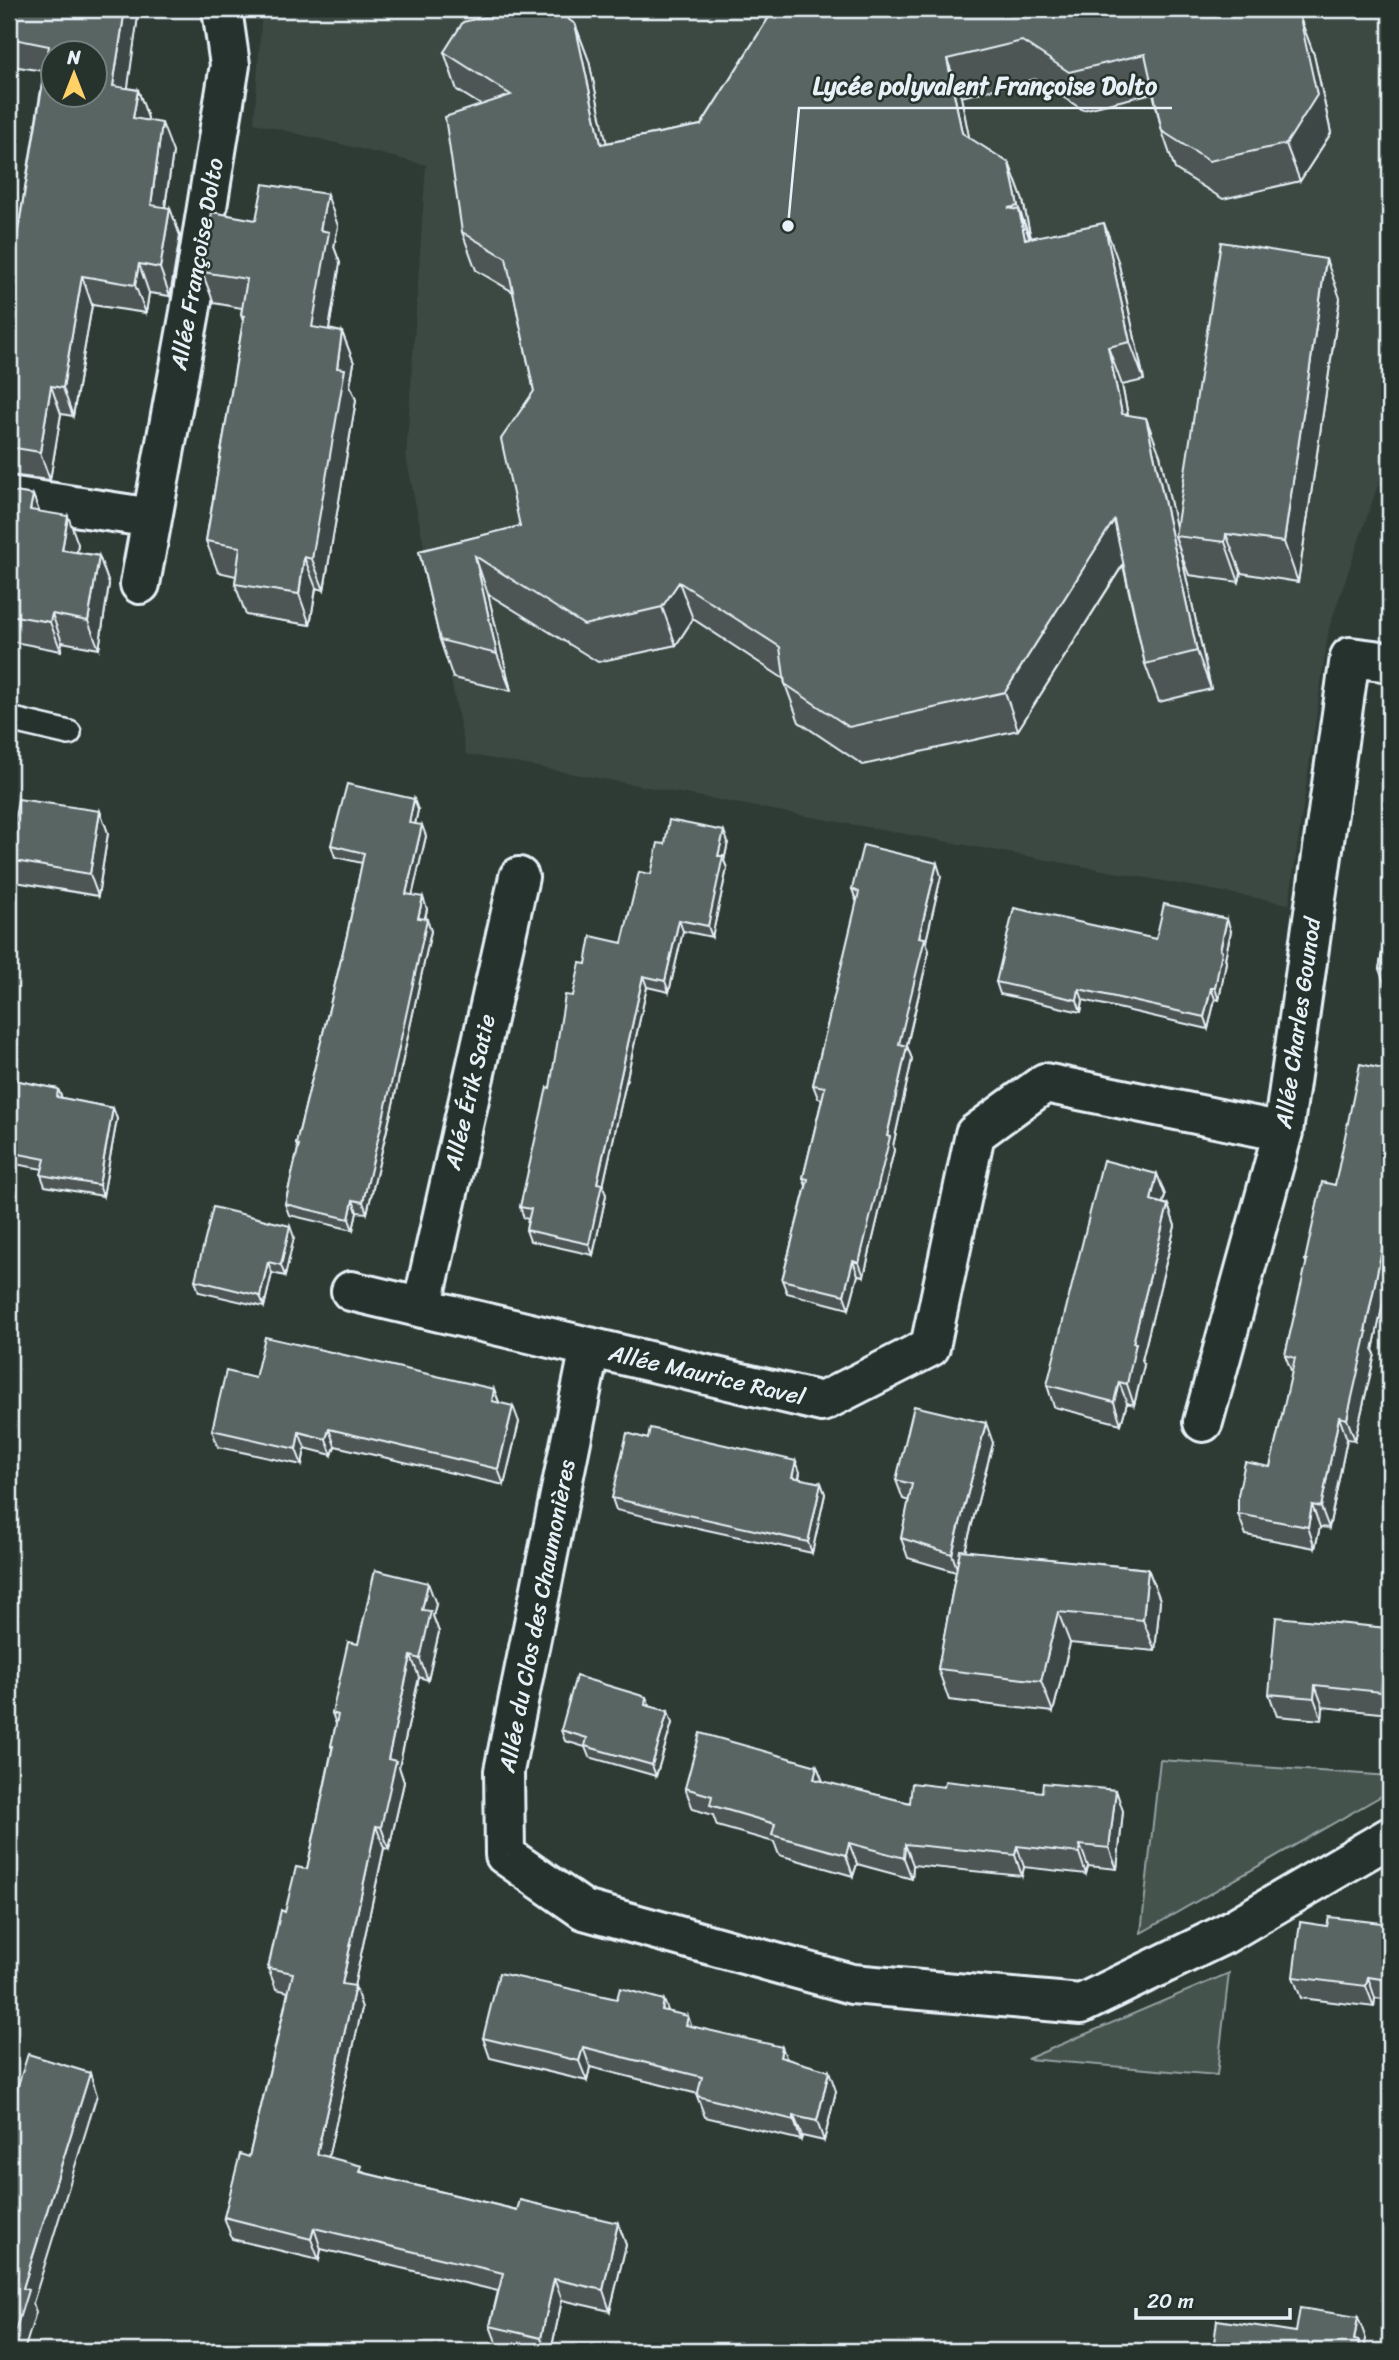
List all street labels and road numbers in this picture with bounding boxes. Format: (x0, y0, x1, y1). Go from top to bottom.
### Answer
street label: Allée Françoise Dolto (158, 154, 236, 374)
street label: Allée Charles Gounod (1263, 913, 1333, 1132)
street label: Allée Érik Satie (432, 1010, 508, 1175)
street label: Allée Maurice Ravel (604, 1332, 810, 1418)
street label: Allée du Clos des Chaumonières (486, 1456, 588, 1777)

